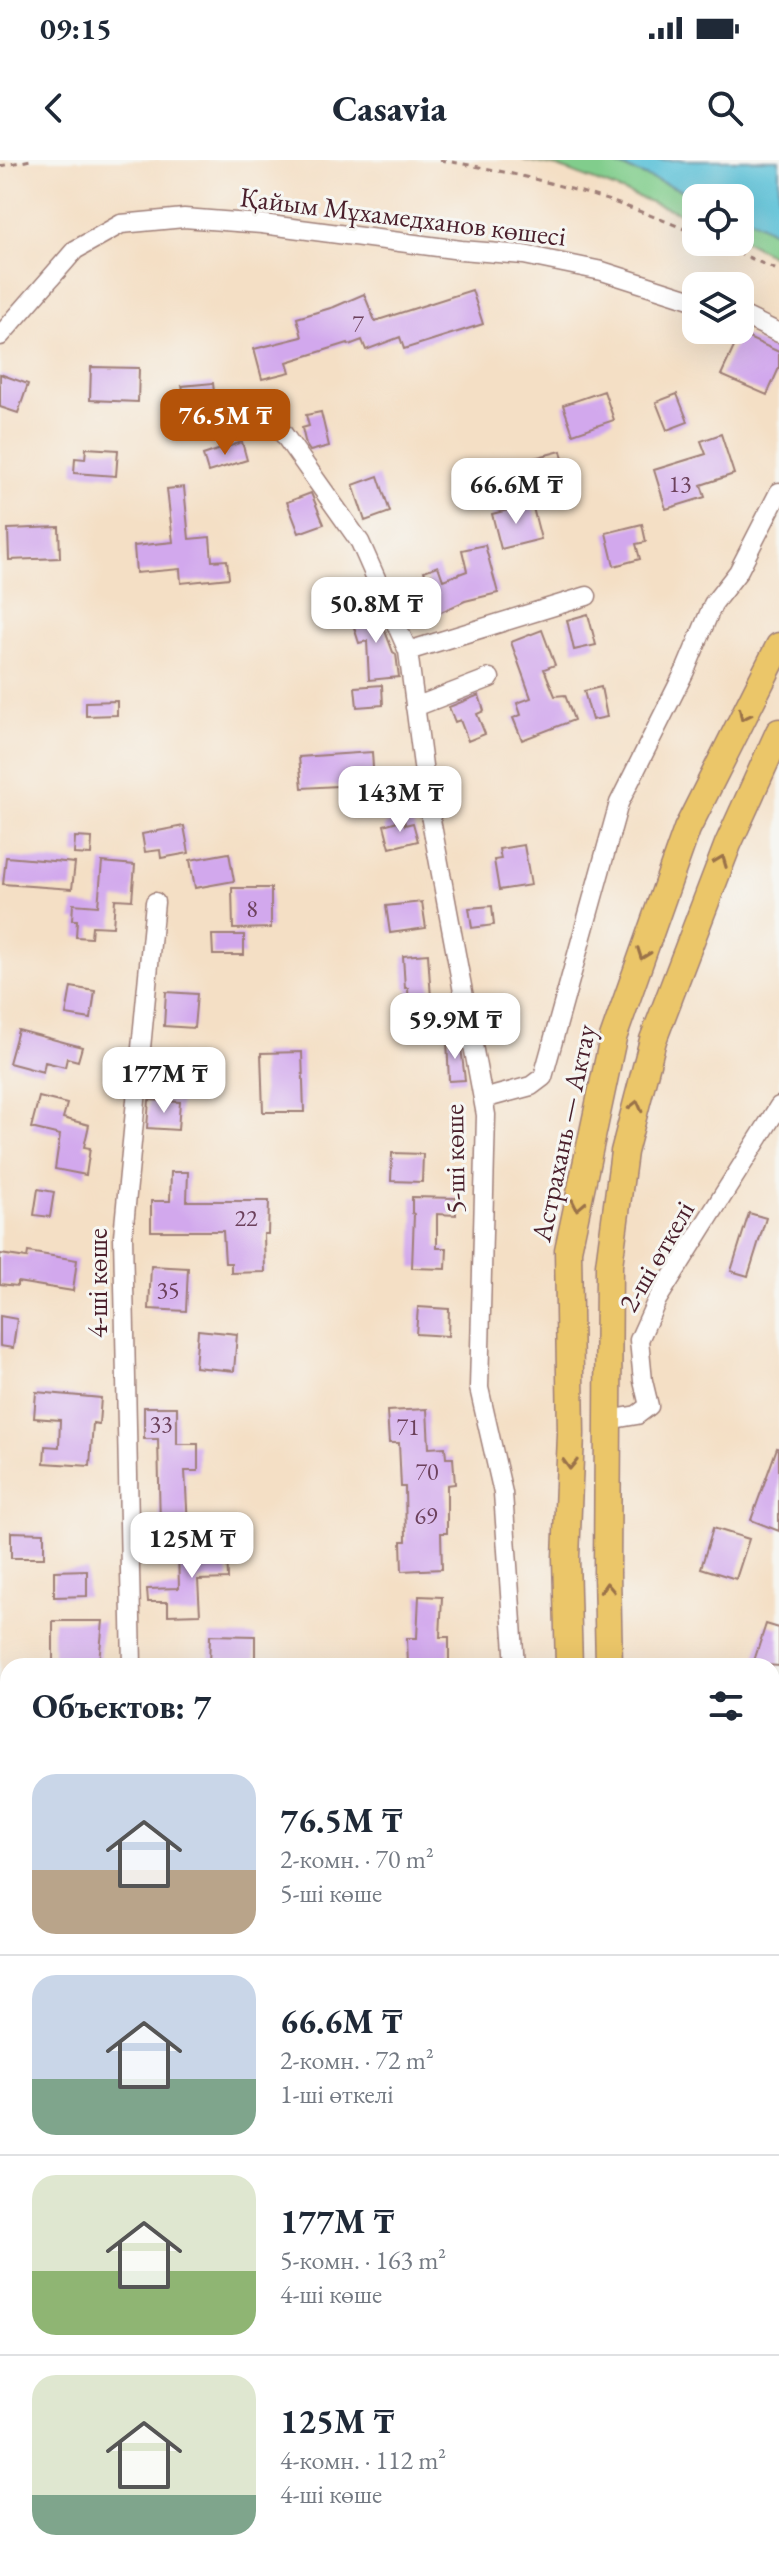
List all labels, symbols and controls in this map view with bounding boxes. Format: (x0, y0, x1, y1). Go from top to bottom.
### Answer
text: 09:15 (40, 9, 112, 48)
text: Casavia (332, 85, 447, 132)
icon: back (32, 86, 76, 130)
icon: search (703, 86, 747, 130)
street label: Қайым Мұхамедханов көшесi (238, 178, 568, 254)
map controls (682, 184, 754, 344)
button: locate (682, 184, 754, 256)
button: layers (682, 272, 754, 344)
house number: 7 (352, 308, 364, 339)
pin: 76.5M ₸ (151, 389, 299, 457)
text: 76.5M ₸ (178, 398, 272, 432)
pin: 66.6M ₸ (442, 458, 590, 526)
text: 66.6M ₸ (469, 467, 563, 501)
house number: 13 (668, 468, 692, 499)
pin: 50.8M ₸ (302, 577, 450, 645)
text: 50.8M ₸ (329, 586, 423, 620)
one-way arrow (738, 707, 754, 722)
pin: 143M ₸ (335, 766, 465, 834)
text: 143M ₸ (356, 775, 444, 809)
one-way arrow (712, 855, 728, 869)
house number: 8 (246, 893, 258, 924)
one-way arrow (636, 947, 652, 961)
pin: 59.9M ₸ (381, 993, 529, 1061)
text: 59.9M ₸ (408, 1002, 502, 1036)
street label: Астрахань — Актау (522, 1020, 604, 1246)
pin: 177M ₸ (99, 1047, 229, 1115)
text: 177M ₸ (120, 1056, 208, 1090)
one-way arrow (626, 1100, 643, 1114)
street label: 5-шi көше (435, 1104, 473, 1214)
street label: 2-ші өткелі (610, 1194, 702, 1318)
one-way arrow (570, 1198, 587, 1212)
house number: 22 (234, 1202, 258, 1233)
street label: 4-шi көше (79, 1228, 115, 1338)
house number: 35 (156, 1274, 180, 1305)
house number: 33 (149, 1408, 173, 1439)
house number: 71 (396, 1411, 420, 1442)
house number: 70 (415, 1456, 439, 1487)
one-way arrow (561, 1458, 578, 1471)
house number: 69 (414, 1500, 438, 1531)
pin: 125M ₸ (127, 1512, 257, 1580)
text: 125M ₸ (148, 1521, 236, 1555)
one-way arrow (598, 1581, 616, 1594)
text: Объектов: 7 (32, 1684, 211, 1728)
icon: filters (704, 1684, 748, 1728)
text: 76.5M ₸ (280, 1798, 402, 1842)
icon: home (96, 1806, 192, 1902)
text: 2-комн. · 70 m² (280, 1842, 434, 1876)
text: 5-шi көше (280, 1876, 382, 1910)
text: 66.6M ₸ (280, 1999, 402, 2043)
icon: home (96, 2007, 192, 2103)
text: 2-комн. · 72 m² (280, 2043, 434, 2077)
text: 1-ші өткелі (280, 2077, 394, 2111)
text: 177M ₸ (280, 2199, 394, 2243)
icon: home (96, 2207, 192, 2303)
text: 5-комн. · 163 m² (280, 2243, 446, 2277)
text: 4-шi көше (280, 2277, 382, 2311)
text: 125M ₸ (280, 2399, 394, 2443)
icon: home (96, 2407, 192, 2503)
text: 4-комн. · 112 m² (280, 2443, 446, 2477)
text: 4-шi көше (280, 2477, 382, 2511)

